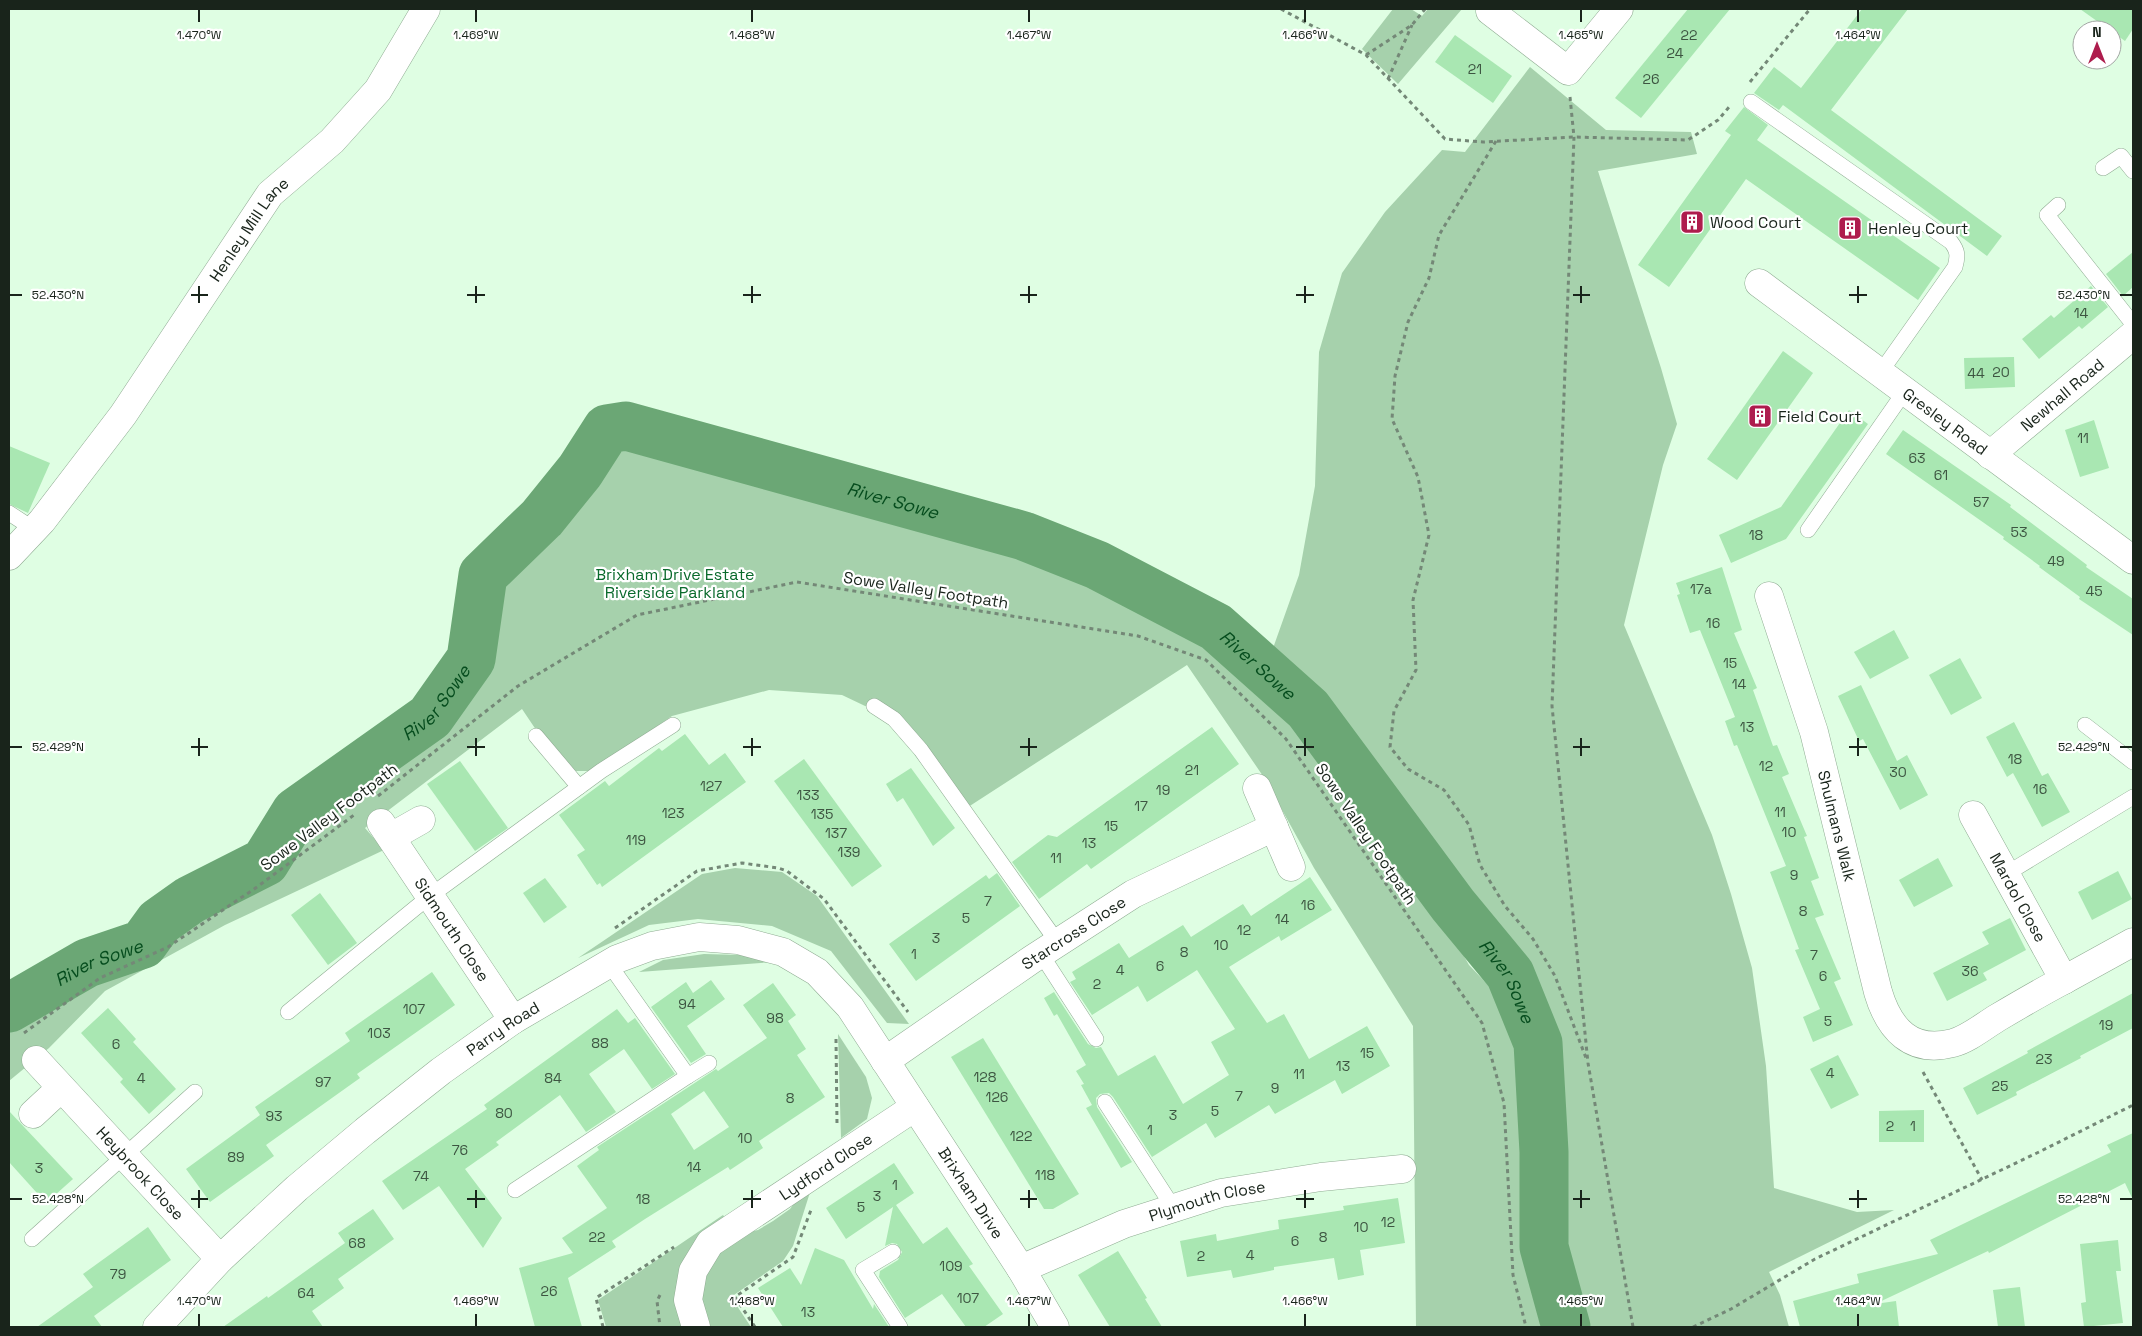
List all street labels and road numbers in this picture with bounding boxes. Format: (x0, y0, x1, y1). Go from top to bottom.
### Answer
street label: Henley Mill Lane (204, 172, 293, 286)
street label: Newhall Road (2016, 353, 2108, 436)
street label: Gresley Road (1899, 383, 1992, 460)
street label: Sowe Valley Footpath (842, 567, 1010, 613)
street label: Sowe Valley Footpath (256, 758, 402, 876)
street label: Sowe Valley Footpath (1311, 759, 1421, 909)
street label: Shulmans Walk (1813, 768, 1861, 884)
street label: Mardol Close (1985, 849, 2052, 946)
street label: Sidmouth Close (410, 873, 495, 985)
street label: Starcross Close (1017, 891, 1130, 974)
street label: Parry Road (462, 996, 543, 1060)
street label: Heybrook Close (92, 1122, 189, 1224)
street label: Lydford Close (775, 1128, 876, 1205)
street label: Brixham Drive (934, 1143, 1009, 1243)
street label: Plymouth Close (1146, 1176, 1267, 1226)

